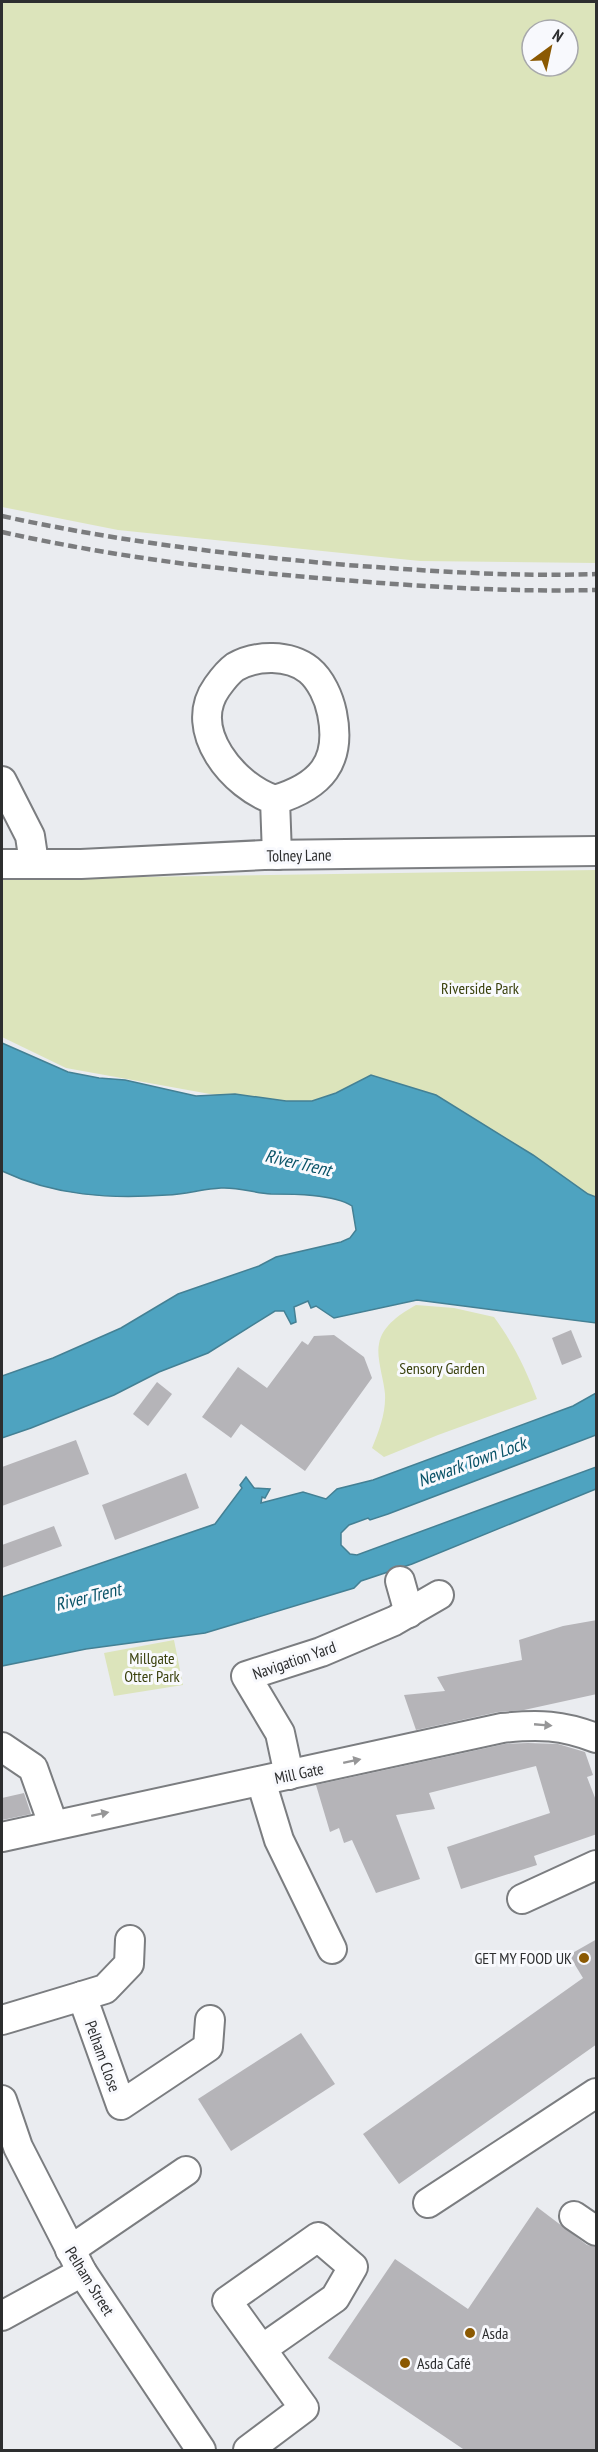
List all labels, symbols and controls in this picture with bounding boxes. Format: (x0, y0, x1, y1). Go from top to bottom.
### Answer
north arrow (520, 18, 580, 78)
text: N (549, 25, 567, 46)
street label: Tolney Lane (266, 844, 332, 866)
park label: Riverside Park (441, 978, 520, 998)
water label: River Trent (263, 1144, 335, 1182)
park label: Sensory Garden (399, 1358, 485, 1378)
water label: Newark Town Lock (415, 1431, 531, 1492)
water label: River Trent (53, 1577, 125, 1616)
street label: Navigation Yard (250, 1636, 338, 1684)
park label: Millgate Otter Park (124, 1648, 181, 1686)
one-way arrow (534, 1720, 553, 1730)
one-way arrow (343, 1756, 362, 1765)
street label: Mill Gate (273, 1758, 325, 1788)
one-way arrow (90, 1809, 109, 1818)
place label: GET MY FOOD UK (474, 1948, 572, 1968)
marker: GET MY FOOD UK (577, 1951, 591, 1965)
street label: Pelham Close (81, 2018, 125, 2094)
street label: Pelham Street (61, 2243, 119, 2320)
place label: Asda (482, 2323, 508, 2343)
marker: Asda (463, 2326, 477, 2340)
place label: Asda Café (417, 2353, 471, 2373)
marker: Asda Café (398, 2356, 412, 2370)

